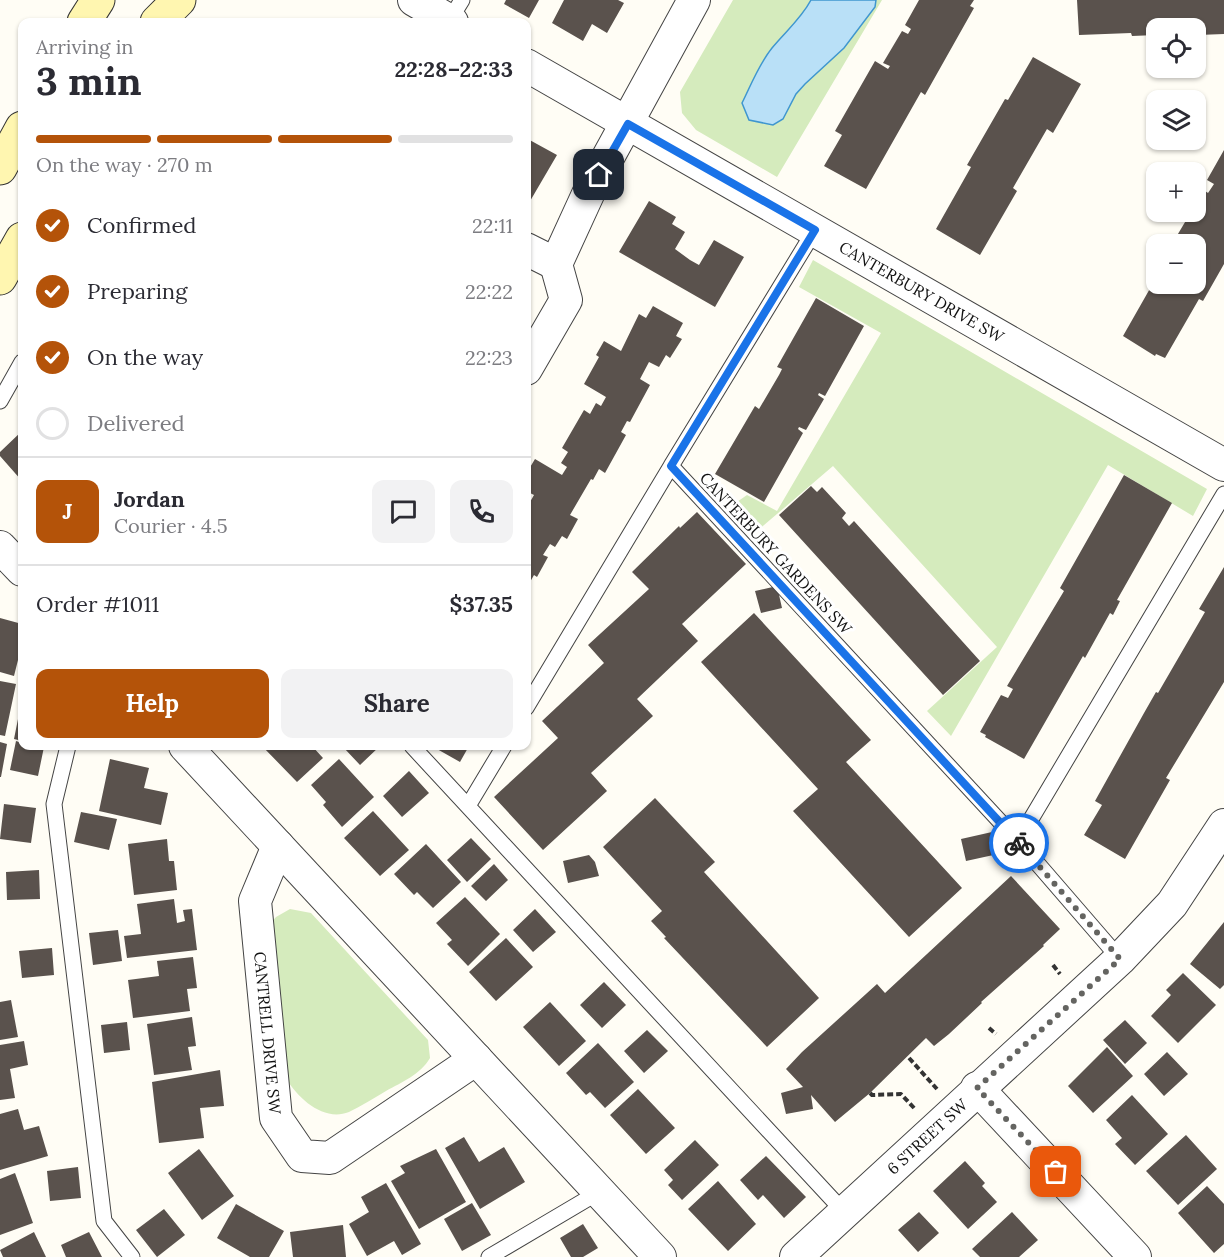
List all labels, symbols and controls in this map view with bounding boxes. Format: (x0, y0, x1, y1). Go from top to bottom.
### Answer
map controls (1146, 18, 1206, 294)
button: locate (1146, 18, 1206, 78)
text: Arriving in (36, 34, 133, 59)
text: 22:28–22:33 (394, 55, 513, 83)
text: 3 min (36, 56, 142, 106)
button: layers (1146, 90, 1206, 150)
pin (573, 149, 624, 200)
text: On the way · 270 m (36, 152, 213, 177)
icon: home (582, 158, 615, 191)
button: + (1146, 162, 1206, 222)
icon: check (36, 209, 69, 242)
text: Confirmed (87, 211, 196, 239)
text: 22:11 (472, 213, 513, 238)
button: − (1146, 234, 1206, 294)
street label: CANTERBURY DRIVE SW (836, 237, 1008, 347)
icon: check (36, 275, 69, 308)
text: Preparing (87, 277, 187, 305)
text: 22:22 (465, 279, 513, 304)
icon: check (36, 341, 69, 374)
text: On the way (87, 343, 203, 371)
text: 22:23 (465, 345, 513, 370)
text: Delivered (87, 409, 185, 437)
street label: CANTERBURY GARDENS SW (696, 468, 857, 639)
button: chat (372, 480, 435, 543)
button: phone (450, 480, 513, 543)
text: Jordan (114, 485, 185, 513)
text: J (63, 497, 72, 525)
text: Courier · 4.5 (114, 513, 228, 538)
text: Order #1011 (36, 590, 159, 618)
text: $37.35 (449, 590, 513, 618)
button: Help (36, 669, 269, 738)
button: Share (281, 669, 513, 738)
courier (989, 813, 1049, 873)
icon: bike (1003, 827, 1036, 860)
street label: CANTRELL DRIVE SW (250, 951, 286, 1116)
street label: 6 STREET SW (883, 1094, 972, 1178)
pin (1030, 1146, 1081, 1197)
icon: bag (1039, 1155, 1072, 1188)

